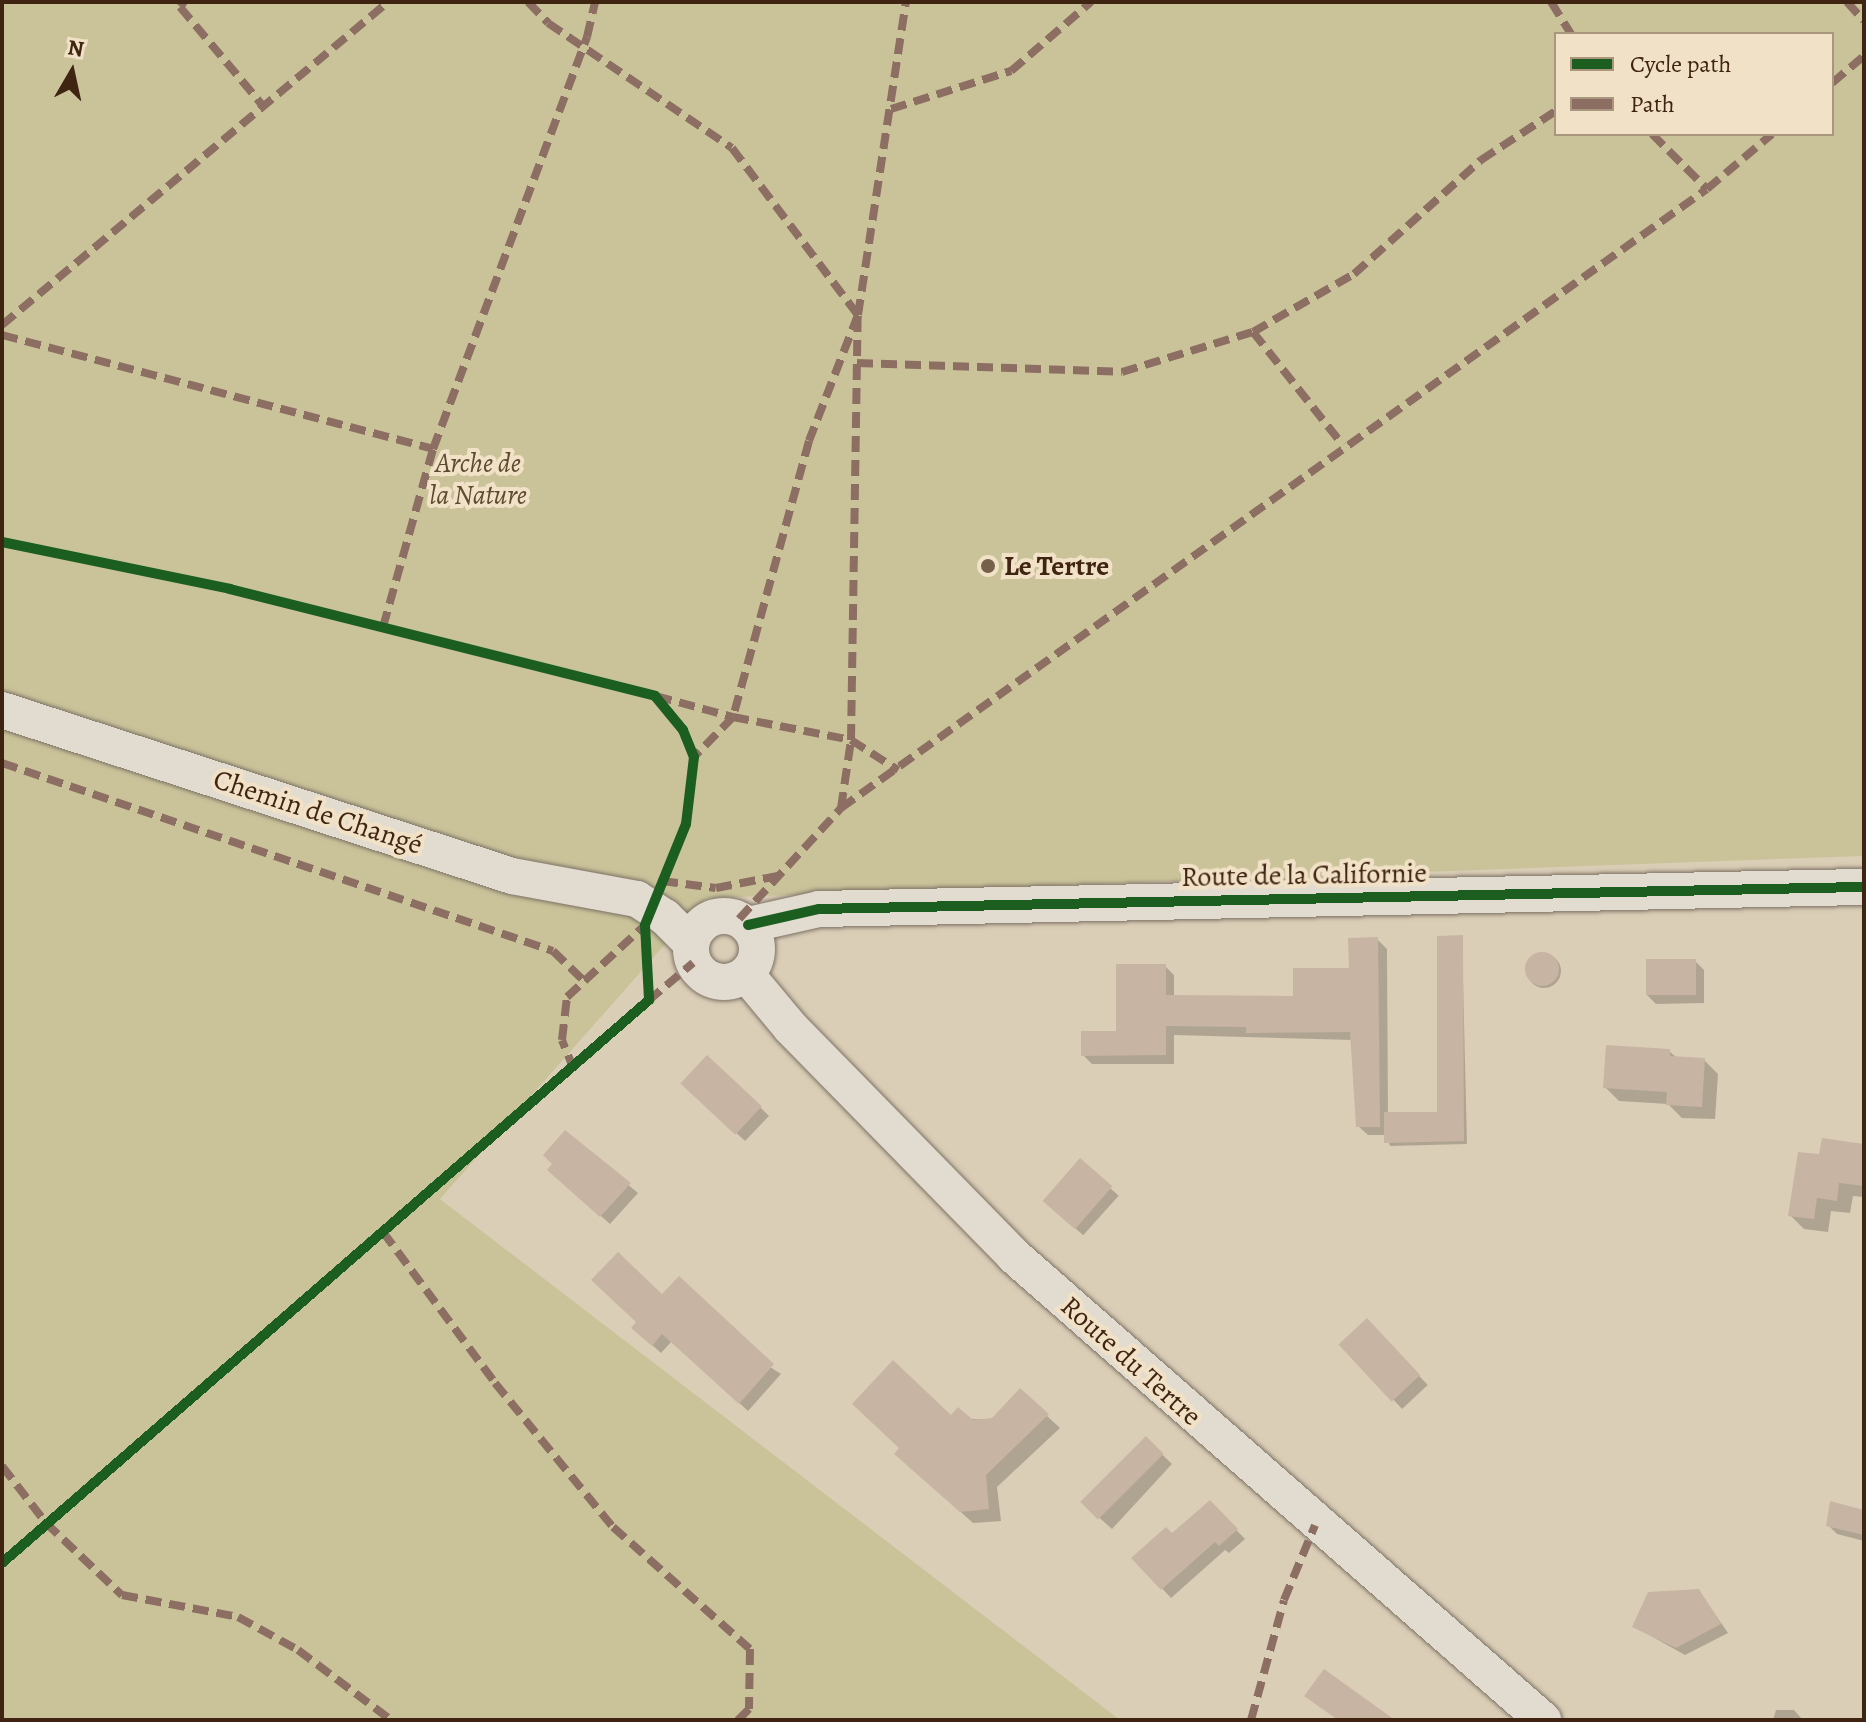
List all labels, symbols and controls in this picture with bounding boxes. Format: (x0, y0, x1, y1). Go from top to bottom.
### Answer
north arrow (32, 32, 112, 112)
text: N (65, 32, 86, 64)
legend (1554, 32, 1834, 136)
text: Cycle path (1630, 48, 1731, 80)
text: Path (1630, 88, 1675, 120)
park label: Arche de la Nature (429, 446, 527, 512)
place label: Le Tertre (1004, 549, 1109, 583)
marker: Le Tertre (979, 557, 997, 575)
street label: Chemin de Changé (209, 762, 427, 862)
street label: Route de la Californie (1181, 856, 1427, 894)
street label: Route du Tertre (1054, 1289, 1208, 1433)

